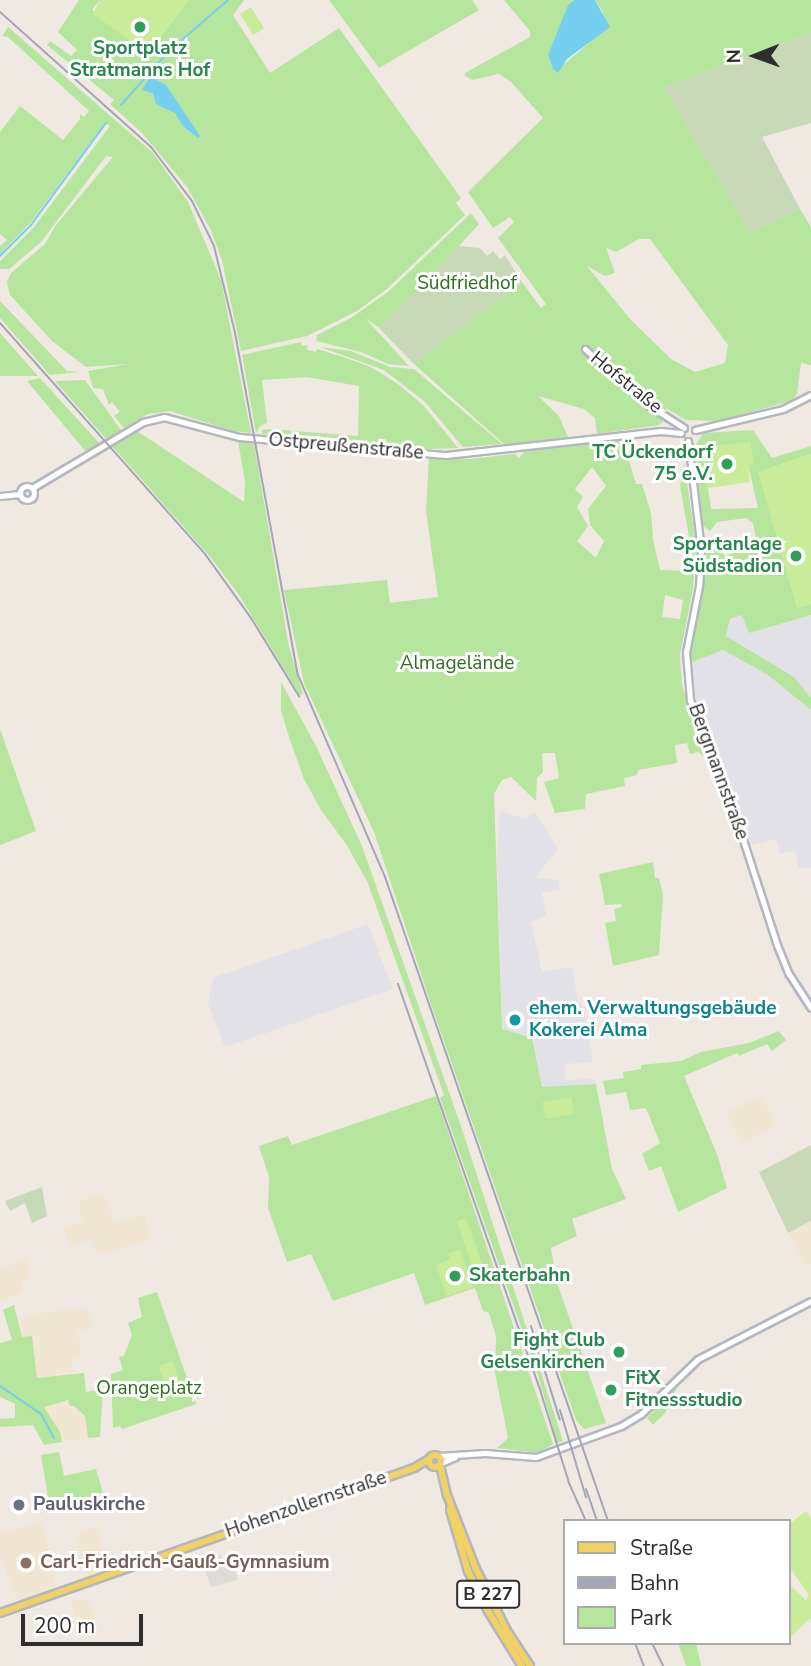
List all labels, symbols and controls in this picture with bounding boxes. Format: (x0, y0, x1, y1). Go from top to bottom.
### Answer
marker: Sportplatz Stratmanns Hof (132, 19, 148, 35)
north arrow (720, 21, 790, 91)
place label: Sportplatz Stratmanns Hof (70, 38, 210, 82)
text: N (721, 49, 747, 64)
park label: Südfriedhof (417, 273, 517, 295)
street label: Hofstraße (586, 347, 666, 419)
street label: Ostpreußenstraße (267, 429, 425, 465)
place label: TC Ückendorf 75 e.V. (592, 442, 713, 486)
marker: TC Ückendorf 75 e.V. (719, 456, 735, 472)
place label: Sportanlage Südstadion (673, 534, 782, 578)
marker: Sportanlage Südstadion (788, 548, 804, 564)
park label: Almagelände (400, 653, 514, 675)
street label: Bergmannstraße (683, 701, 753, 843)
place label: ehem. Verwaltungsgebäude Kokerei Alma (529, 998, 777, 1042)
marker: ehem. Verwaltungsgebäude Kokerei Alma (507, 1012, 523, 1028)
place label: Skaterbahn (469, 1265, 570, 1287)
marker: Skaterbahn (447, 1268, 463, 1284)
place label: Fight Club Gelsenkirchen (480, 1330, 605, 1374)
marker: Fight Club Gelsenkirchen (611, 1344, 627, 1360)
place label: FitX Fitnessstudio (625, 1368, 742, 1412)
park label: Orangeplatz (96, 1378, 202, 1400)
marker: FitX Fitnessstudio (603, 1382, 619, 1398)
street label: Hohenzollernstraße (222, 1467, 390, 1543)
place label: Pauluskirche (33, 1494, 145, 1516)
marker: Pauluskirche (11, 1497, 27, 1513)
legend (562, 1519, 790, 1645)
text: Straße (630, 1534, 693, 1562)
place label: Carl-Friedrich-Gauß-Gymnasium (40, 1552, 330, 1574)
marker: Carl-Friedrich-Gauß-Gymnasium (18, 1555, 34, 1571)
text: Bahn (630, 1569, 679, 1597)
road number: B 227 (455, 1580, 521, 1609)
scale bar (24, 1600, 147, 1644)
text: Park (630, 1604, 672, 1632)
text: 200 m (34, 1612, 95, 1640)

